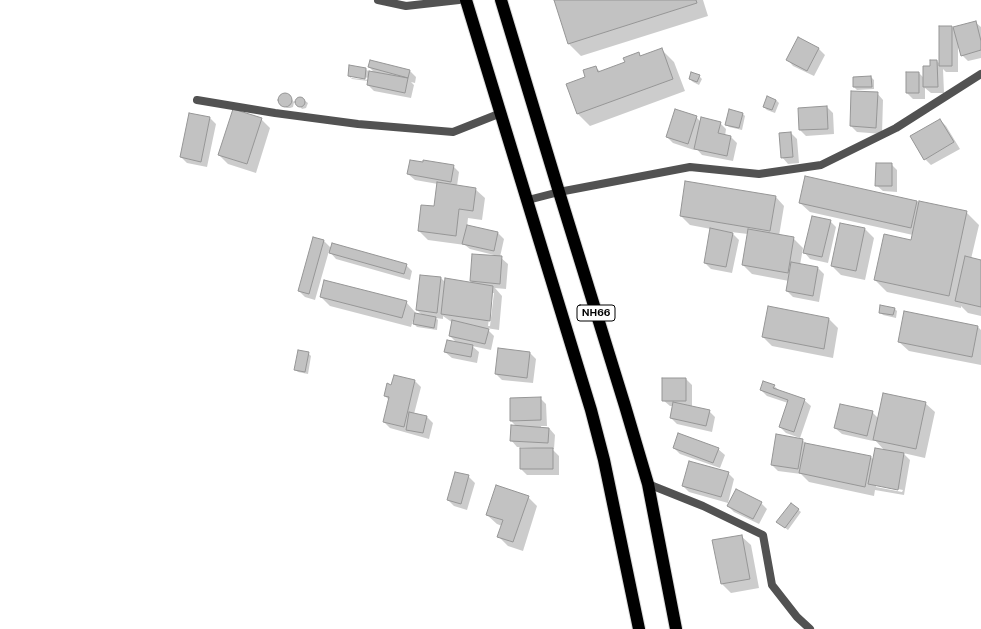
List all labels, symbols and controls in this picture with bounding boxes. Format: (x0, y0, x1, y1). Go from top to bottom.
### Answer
road number: NH66 (577, 305, 615, 321)

